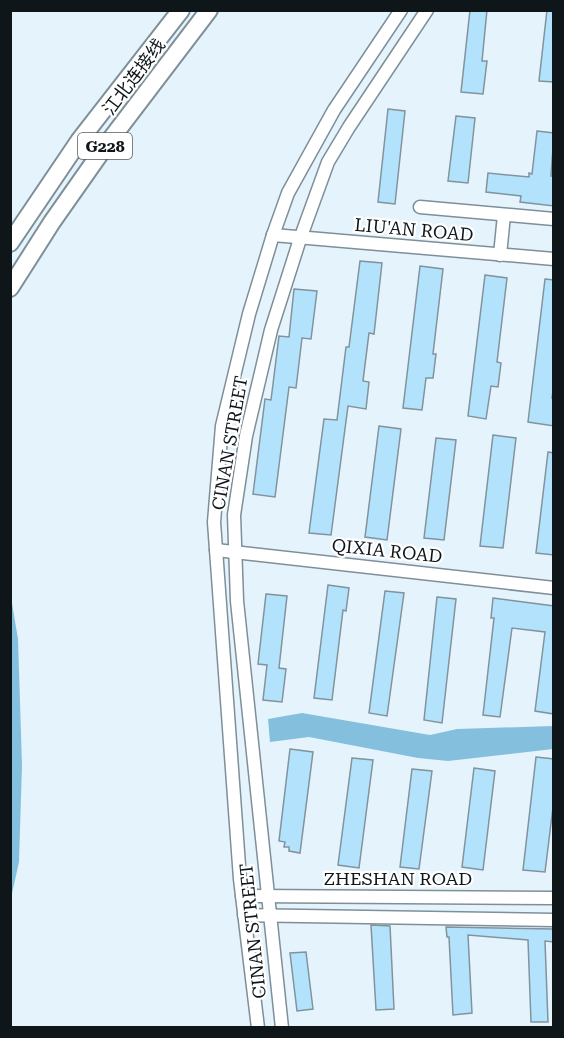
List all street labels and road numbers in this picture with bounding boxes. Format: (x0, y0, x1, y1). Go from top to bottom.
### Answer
street label: 江北连接线 (98, 34, 169, 119)
road number: G228 (78, 133, 132, 159)
street label: LIU'AN ROAD (354, 214, 474, 245)
street label: CINAN STREET (207, 374, 252, 512)
street label: QIXIA ROAD (331, 534, 443, 567)
street label: CINAN STREET (235, 862, 270, 1000)
street label: ZHESHAN ROAD (324, 868, 472, 889)

